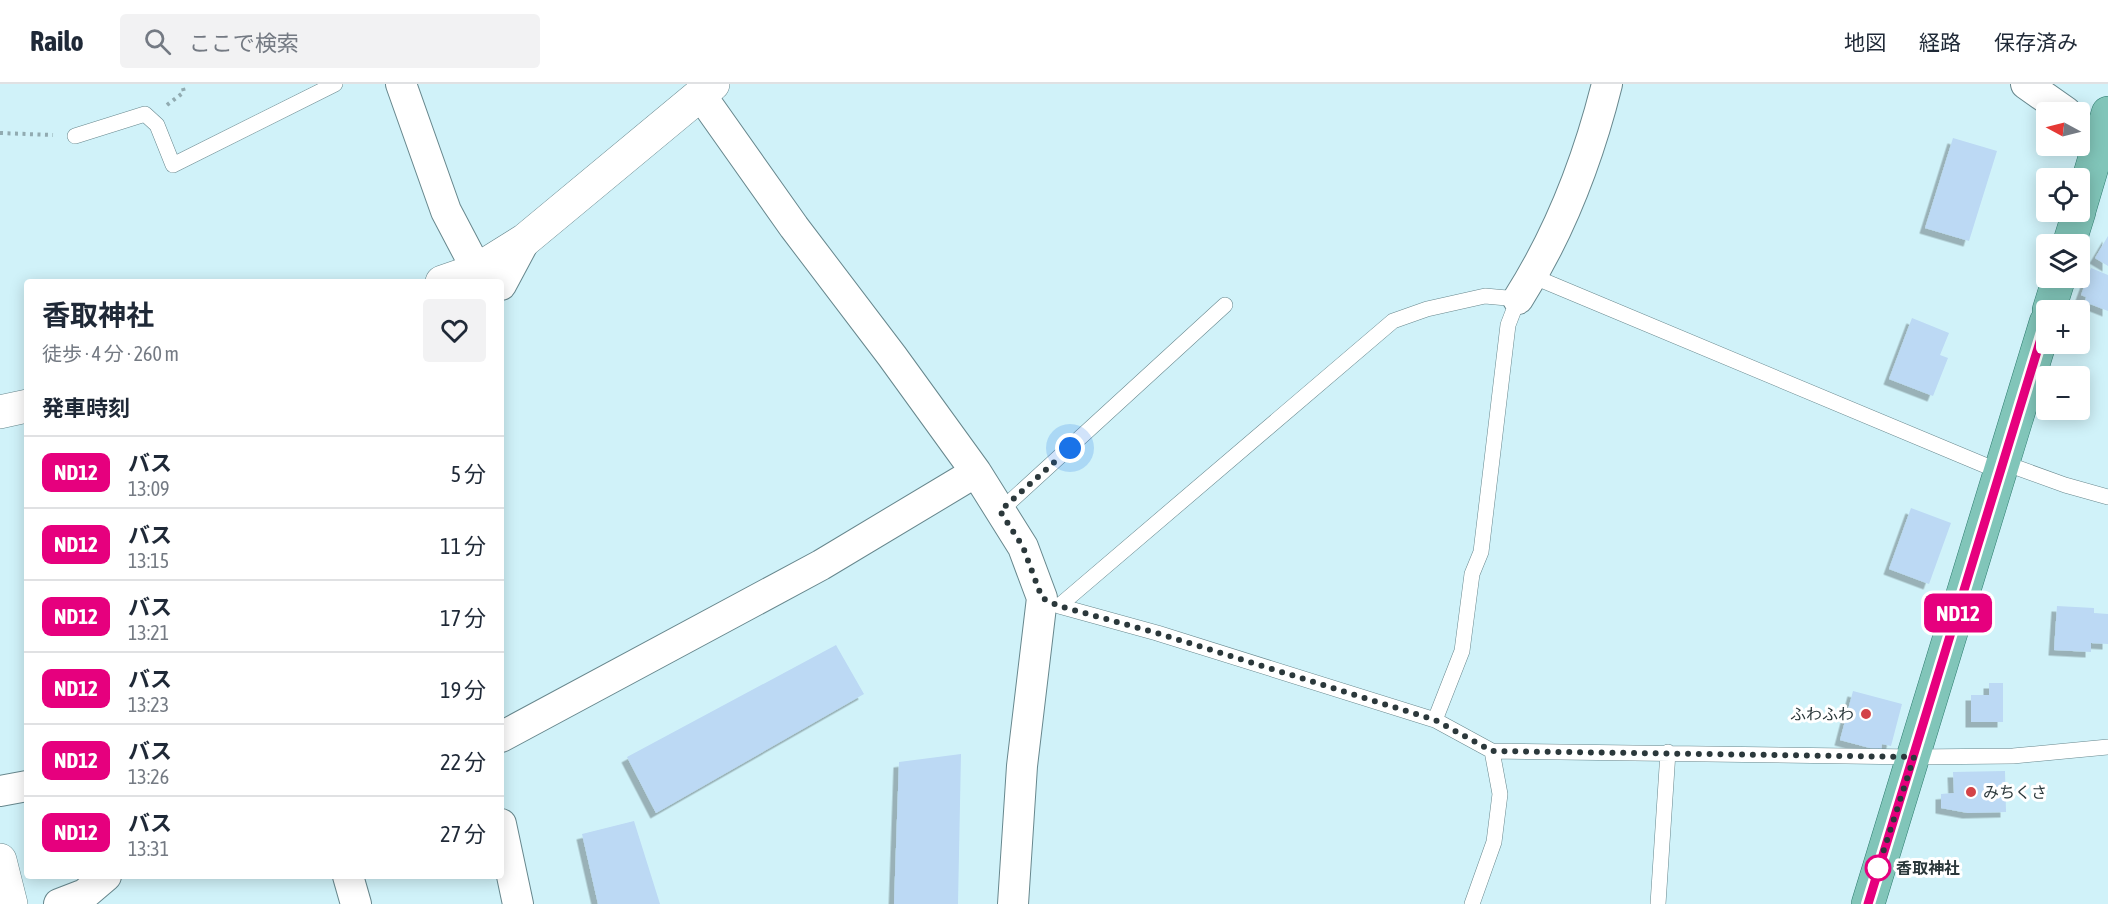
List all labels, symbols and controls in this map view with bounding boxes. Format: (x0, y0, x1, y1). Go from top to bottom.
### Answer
search box (120, 14, 540, 68)
text: Railo (30, 25, 84, 57)
icon: search (141, 25, 174, 58)
text: ここで検索 (189, 30, 299, 56)
text: 地図 (1844, 30, 1886, 54)
text: 経路 (1919, 30, 1961, 54)
text: 保存済み (1994, 30, 2078, 54)
north arrow (2036, 102, 2090, 156)
map controls (2036, 102, 2090, 420)
button: locate (2036, 168, 2090, 222)
button: layers (2036, 234, 2090, 288)
text: 香取神社 (42, 299, 154, 331)
button: heart (423, 299, 486, 362)
button: + (2036, 300, 2090, 354)
text: 徒歩 · 4 分 · 260 m (42, 342, 179, 365)
button: − (2036, 366, 2090, 420)
text: 発車時刻 (42, 395, 130, 421)
your location (1055, 433, 1085, 463)
text: バス (128, 450, 172, 476)
text: ND12 (54, 460, 98, 484)
text: 5 分 (451, 461, 486, 487)
text: 13:09 (128, 477, 169, 500)
text: バス (128, 522, 172, 548)
text: ND12 (54, 532, 98, 556)
text: 11 分 (440, 533, 486, 559)
text: 13:15 (128, 549, 169, 572)
text: バス (128, 594, 172, 620)
line badge: ND12 (1916, 594, 2000, 632)
text: ND12 (1936, 601, 1980, 625)
text: ND12 (54, 604, 98, 628)
text: 17 分 (440, 605, 486, 631)
text: 13:21 (128, 621, 169, 644)
text: バス (128, 666, 172, 692)
text: ND12 (54, 676, 98, 700)
text: 19 分 (440, 677, 486, 703)
text: 13:23 (128, 693, 169, 716)
place label: ふわふわ (1790, 705, 1854, 723)
marker: ふわふわ (1859, 707, 1873, 721)
text: バス (128, 738, 172, 764)
text: ND12 (54, 748, 98, 772)
text: 22 分 (440, 749, 486, 775)
text: 13:26 (128, 765, 169, 788)
place label: みちくさ (1983, 783, 2047, 801)
marker: みちくさ (1964, 785, 1978, 799)
text: バス (128, 810, 172, 836)
text: ND12 (54, 820, 98, 844)
text: 27 分 (440, 821, 486, 847)
text: 13:31 (128, 837, 169, 860)
marker: 香取神社 (1865, 855, 1891, 881)
place label: 香取神社 (1896, 859, 1960, 877)

